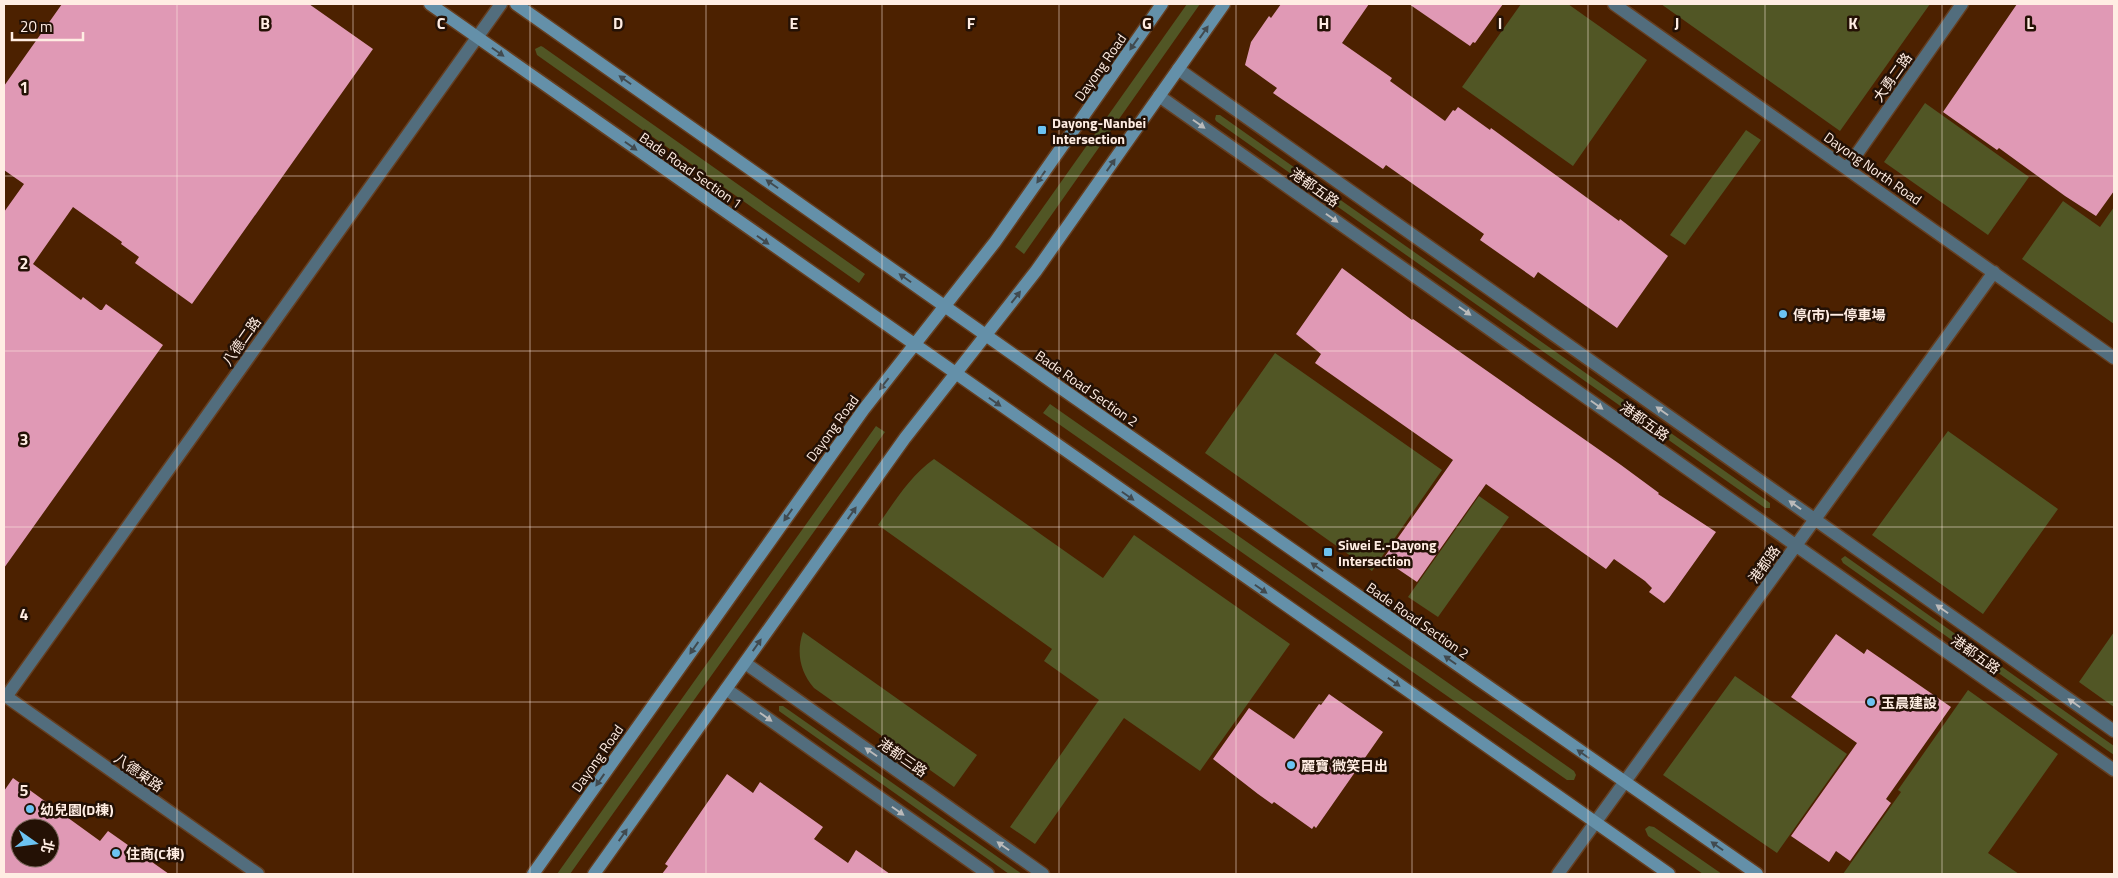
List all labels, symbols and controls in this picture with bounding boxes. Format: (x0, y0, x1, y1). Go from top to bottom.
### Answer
scale bar (12, 10, 84, 42)
text: B (260, 11, 270, 35)
text: C (437, 11, 446, 35)
text: D (613, 11, 623, 35)
text: E (790, 11, 799, 35)
text: F (967, 11, 976, 35)
text: G (1142, 11, 1152, 35)
text: H (1319, 11, 1329, 35)
text: I (1498, 11, 1502, 35)
text: J (1675, 11, 1679, 35)
text: K (1848, 11, 1858, 35)
text: L (2026, 11, 2034, 35)
text: 20 m (20, 15, 53, 38)
one-way arrow (1199, 25, 1209, 38)
street label: Dayong Road (1069, 29, 1131, 105)
one-way arrow (1129, 37, 1139, 50)
one-way arrow (491, 47, 505, 57)
street label: 大勇二路 (1867, 48, 1917, 106)
text: 1 (20, 75, 28, 99)
one-way arrow (618, 75, 632, 85)
place label: Dayong-Nanbei Intersection (1052, 112, 1146, 149)
one-way arrow (1192, 119, 1206, 129)
marker: Dayong-Nanbei Intersection (1036, 124, 1048, 136)
street label: Dayong North Road (1820, 126, 1926, 210)
street label: Bade Road Section 1 (635, 127, 747, 213)
one-way arrow (624, 141, 638, 151)
one-way arrow (1106, 158, 1116, 172)
street label: 港都五路 (1286, 162, 1344, 212)
one-way arrow (1036, 170, 1046, 183)
one-way arrow (765, 179, 779, 189)
one-way arrow (1325, 213, 1339, 223)
one-way arrow (757, 235, 770, 245)
text: 2 (20, 251, 28, 275)
one-way arrow (898, 273, 912, 283)
one-way arrow (1011, 290, 1021, 304)
place label: 停(市)一停車場 (1793, 304, 1886, 325)
one-way arrow (1458, 306, 1471, 316)
marker: 停(市)一停車場 (1777, 308, 1789, 320)
street label: 八德二路 (216, 312, 266, 370)
street label: Bade Road Section 2 (1031, 345, 1143, 431)
one-way arrow (878, 377, 889, 390)
street label: Dayong Road (801, 390, 863, 466)
street label: 港都五路 (1616, 396, 1674, 446)
one-way arrow (988, 397, 1002, 407)
one-way arrow (1590, 400, 1604, 410)
one-way arrow (1656, 406, 1669, 417)
text: 3 (20, 427, 28, 451)
one-way arrow (1121, 491, 1135, 501)
one-way arrow (1788, 500, 1802, 510)
one-way arrow (847, 506, 857, 520)
one-way arrow (783, 508, 793, 522)
place label: Siwei E.-Dayong Intersection (1338, 534, 1437, 571)
street label: 港都路 (1743, 541, 1785, 587)
marker: Siwei E.-Dayong Intersection (1322, 546, 1334, 558)
one-way arrow (1310, 562, 1324, 572)
street label: Bade Road Section 2 (1362, 577, 1474, 663)
one-way arrow (1254, 584, 1268, 594)
text: 4 (20, 602, 29, 626)
one-way arrow (1935, 604, 1949, 614)
street label: 港都五路 (1947, 629, 2005, 679)
one-way arrow (752, 639, 763, 652)
one-way arrow (689, 641, 699, 655)
one-way arrow (1443, 655, 1457, 665)
one-way arrow (1387, 677, 1401, 687)
place label: 玉晨建設 (1881, 692, 1937, 713)
marker: 玉晨建設 (1865, 696, 1877, 708)
one-way arrow (2068, 698, 2081, 708)
one-way arrow (759, 712, 772, 722)
street label: Dayong Road (566, 720, 628, 796)
street label: 港都三路 (874, 732, 932, 782)
street label: 八德東路 (110, 747, 168, 797)
one-way arrow (864, 747, 878, 757)
one-way arrow (1576, 749, 1590, 759)
place label: 麗寶 微笑日出 (1301, 755, 1388, 776)
marker: 麗寶 微笑日出 (1285, 759, 1297, 771)
one-way arrow (595, 773, 605, 787)
text: 5 (20, 778, 29, 802)
place label: 幼兒園(D棟) (40, 799, 114, 820)
marker: 幼兒園(D棟) (24, 803, 36, 815)
one-way arrow (892, 806, 905, 816)
north arrow (10, 818, 60, 868)
one-way arrow (617, 828, 627, 841)
text: 北 (36, 837, 60, 856)
one-way arrow (997, 841, 1010, 851)
one-way arrow (1710, 841, 1723, 851)
place label: 住商(C棟) (126, 843, 184, 864)
marker: 住商(C棟) (110, 847, 122, 859)

